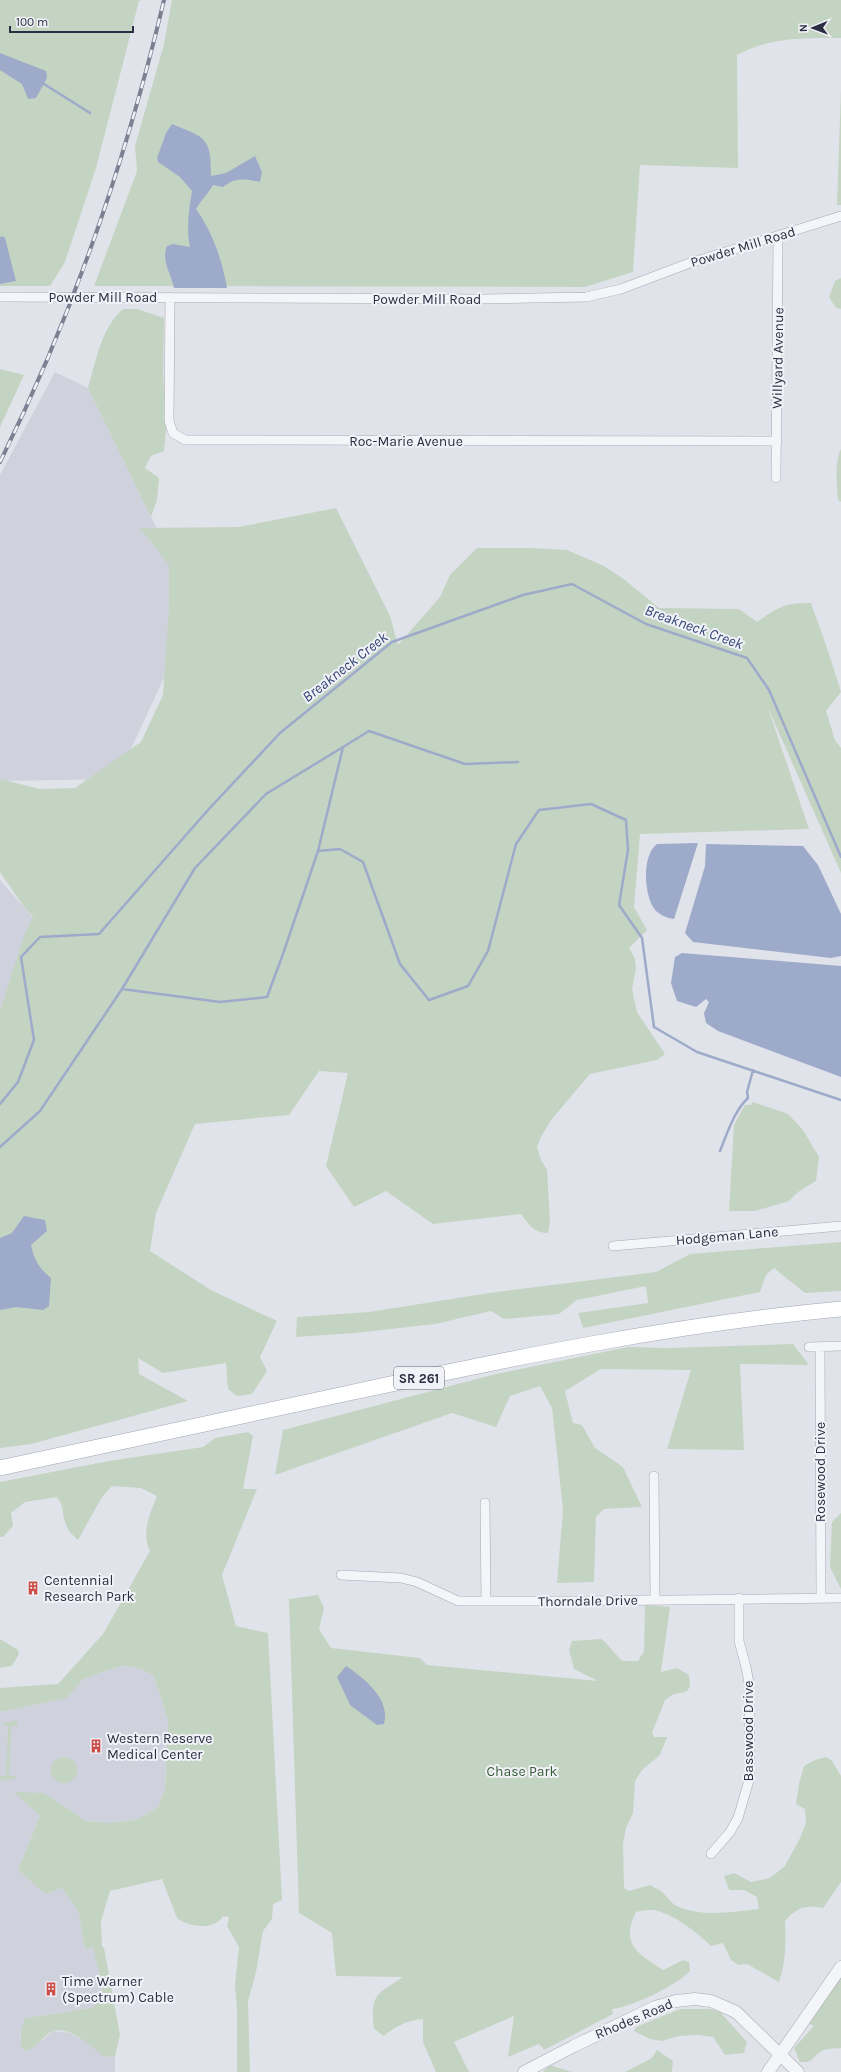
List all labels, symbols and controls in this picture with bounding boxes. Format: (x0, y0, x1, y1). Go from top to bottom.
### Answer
scale bar (10, 8, 133, 34)
north arrow (793, 8, 833, 48)
text: 100 m (16, 15, 48, 29)
text: N (797, 24, 810, 32)
street label: Powder Mill Road (688, 223, 798, 271)
street label: Powder Mill Road (49, 289, 157, 306)
street label: Powder Mill Road (373, 291, 481, 308)
street label: Willyard Avenue (769, 307, 787, 409)
street label: Roc-Marie Avenue (349, 433, 463, 450)
water label: Breakneck Creek (642, 601, 746, 653)
water label: Breakneck Creek (299, 628, 392, 706)
street label: Hodgeman Lane (675, 1223, 779, 1249)
road number: SR 261 (394, 1367, 444, 1389)
street label: Rosewood Drive (812, 1422, 829, 1522)
place label: Centennial Research Park (44, 1572, 135, 1605)
building icon: Centennial Research Park (25, 1580, 41, 1596)
street label: Thorndale Drive (538, 1592, 638, 1610)
street label: Basswood Drive (740, 1681, 757, 1781)
place label: Western Reserve Medical Center (107, 1730, 213, 1763)
building icon: Western Reserve Medical Center (88, 1738, 104, 1754)
park label: Chase Park (486, 1763, 558, 1780)
place label: Time Warner (Spectrum) Cable (62, 1973, 174, 2006)
building icon: Time Warner (Spectrum) Cable (43, 1981, 59, 1997)
street label: Rhodes Road (592, 1995, 676, 2043)

